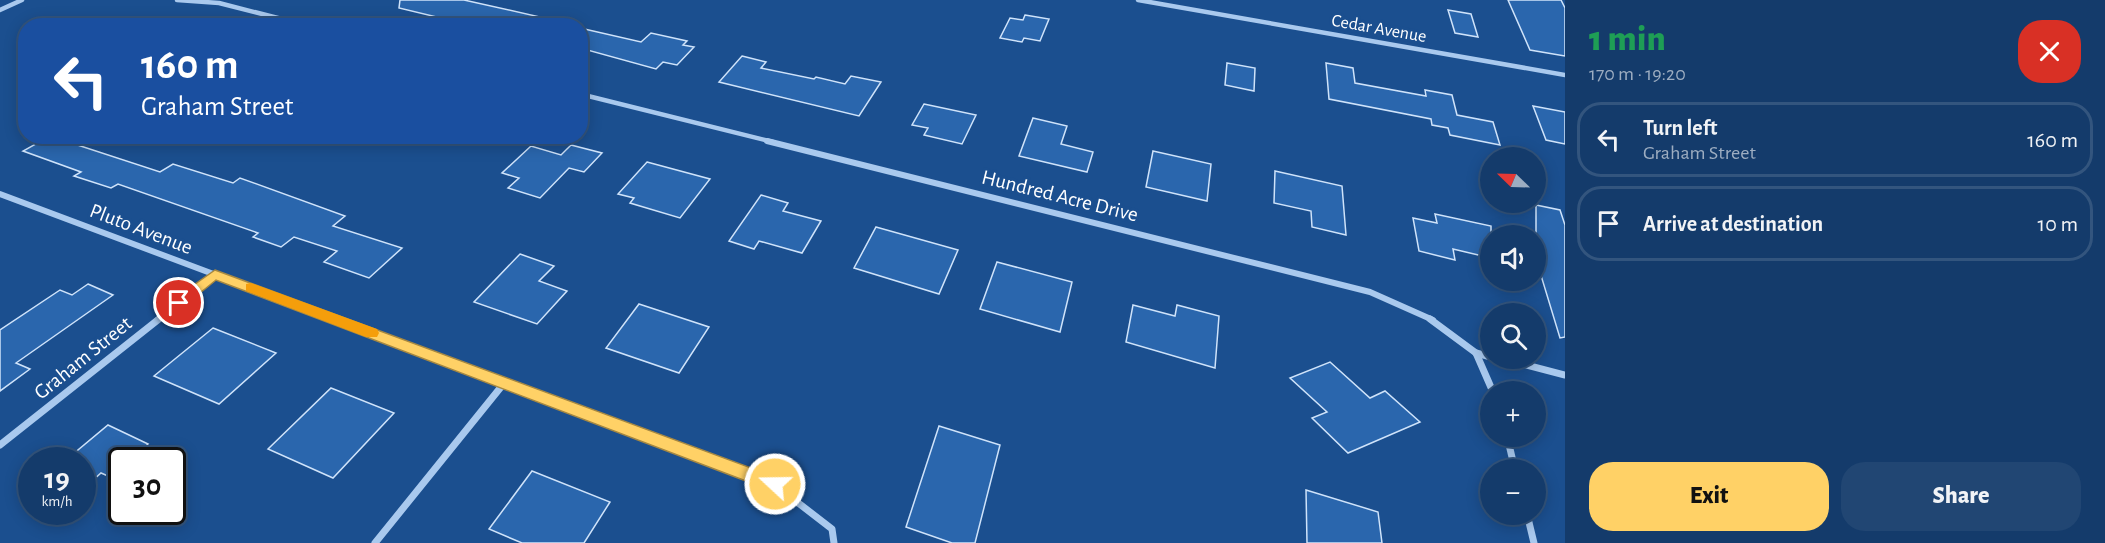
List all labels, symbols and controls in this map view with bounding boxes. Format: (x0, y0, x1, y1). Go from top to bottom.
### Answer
street label: Cedar Avenue (1330, 12, 1428, 46)
button: close (2018, 20, 2081, 83)
text: 1 min (1589, 21, 1666, 57)
icon: left (42, 42, 120, 120)
text: 160 m (141, 44, 239, 86)
text: 170 m · 19:20 (1589, 64, 1686, 84)
text: Graham Street (141, 93, 293, 120)
text: Turn left (1643, 117, 1717, 139)
icon: left (1592, 123, 1625, 156)
text: 160 m (2027, 129, 2078, 151)
text: Graham Street (1643, 143, 1756, 163)
north arrow (1480, 147, 1546, 213)
map controls (1480, 147, 1546, 525)
street label: Hundred Acre Drive (980, 166, 1140, 226)
street label: Pluto Avenue (87, 200, 195, 258)
icon: arrive (1592, 207, 1625, 240)
text: Arrive at destination (1643, 213, 1823, 235)
text: 10 m (2038, 213, 2078, 235)
button: sound (1480, 225, 1546, 291)
pin (153, 277, 204, 328)
icon: arrive (162, 286, 195, 319)
button: search (1480, 303, 1546, 369)
street label: Graham Street (30, 312, 136, 403)
button: + (1480, 381, 1546, 447)
speed limit sign: 30 (108, 447, 186, 525)
position arrow (743, 452, 807, 516)
button: − (1480, 459, 1546, 525)
button: Exit (1589, 462, 1829, 531)
button: Share (1841, 462, 2081, 531)
text: 19 (44, 464, 70, 494)
text: km/h (42, 494, 72, 509)

